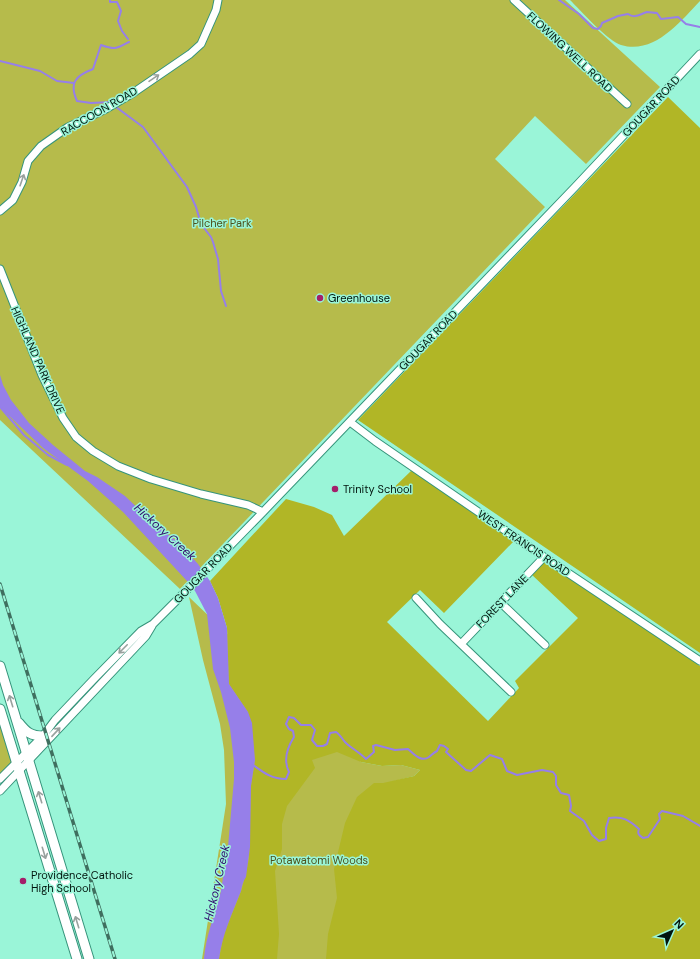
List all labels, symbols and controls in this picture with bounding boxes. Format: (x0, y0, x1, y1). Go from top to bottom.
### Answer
street label: FLOWING WELL ROAD (524, 9, 616, 96)
street label: GOUGAR ROAD (619, 72, 683, 139)
one-way arrow (148, 74, 159, 82)
street label: RACCOON ROAD (58, 83, 140, 139)
one-way arrow (19, 174, 26, 187)
park label: Pilcher Park (192, 216, 252, 230)
place label: Greenhouse (328, 291, 390, 305)
marker: Greenhouse (315, 293, 325, 303)
street label: HIGHLAND PARK DRIVE (8, 304, 68, 416)
street label: GOUGAR ROAD (396, 307, 461, 373)
place label: Trinity School (343, 482, 412, 496)
marker: Trinity School (330, 484, 340, 494)
water label: Hickory Creek (131, 500, 200, 565)
street label: WEST FRANCIS ROAD (475, 507, 573, 579)
street label: GOUGAR ROAD (171, 540, 236, 606)
street label: FOREST LANE (473, 571, 531, 631)
one-way arrow (119, 644, 128, 654)
one-way arrow (7, 695, 14, 708)
one-way arrow (51, 727, 61, 737)
one-way arrow (36, 791, 43, 804)
water label: Hickory Creek (200, 842, 234, 923)
one-way arrow (41, 846, 48, 859)
park label: Potawatomi Woods (270, 853, 368, 867)
place label: Providence Catholic High School (31, 868, 133, 895)
marker: Providence Catholic High School (18, 876, 28, 886)
north arrow (652, 911, 692, 951)
one-way arrow (73, 915, 80, 928)
text: N (671, 916, 687, 932)

